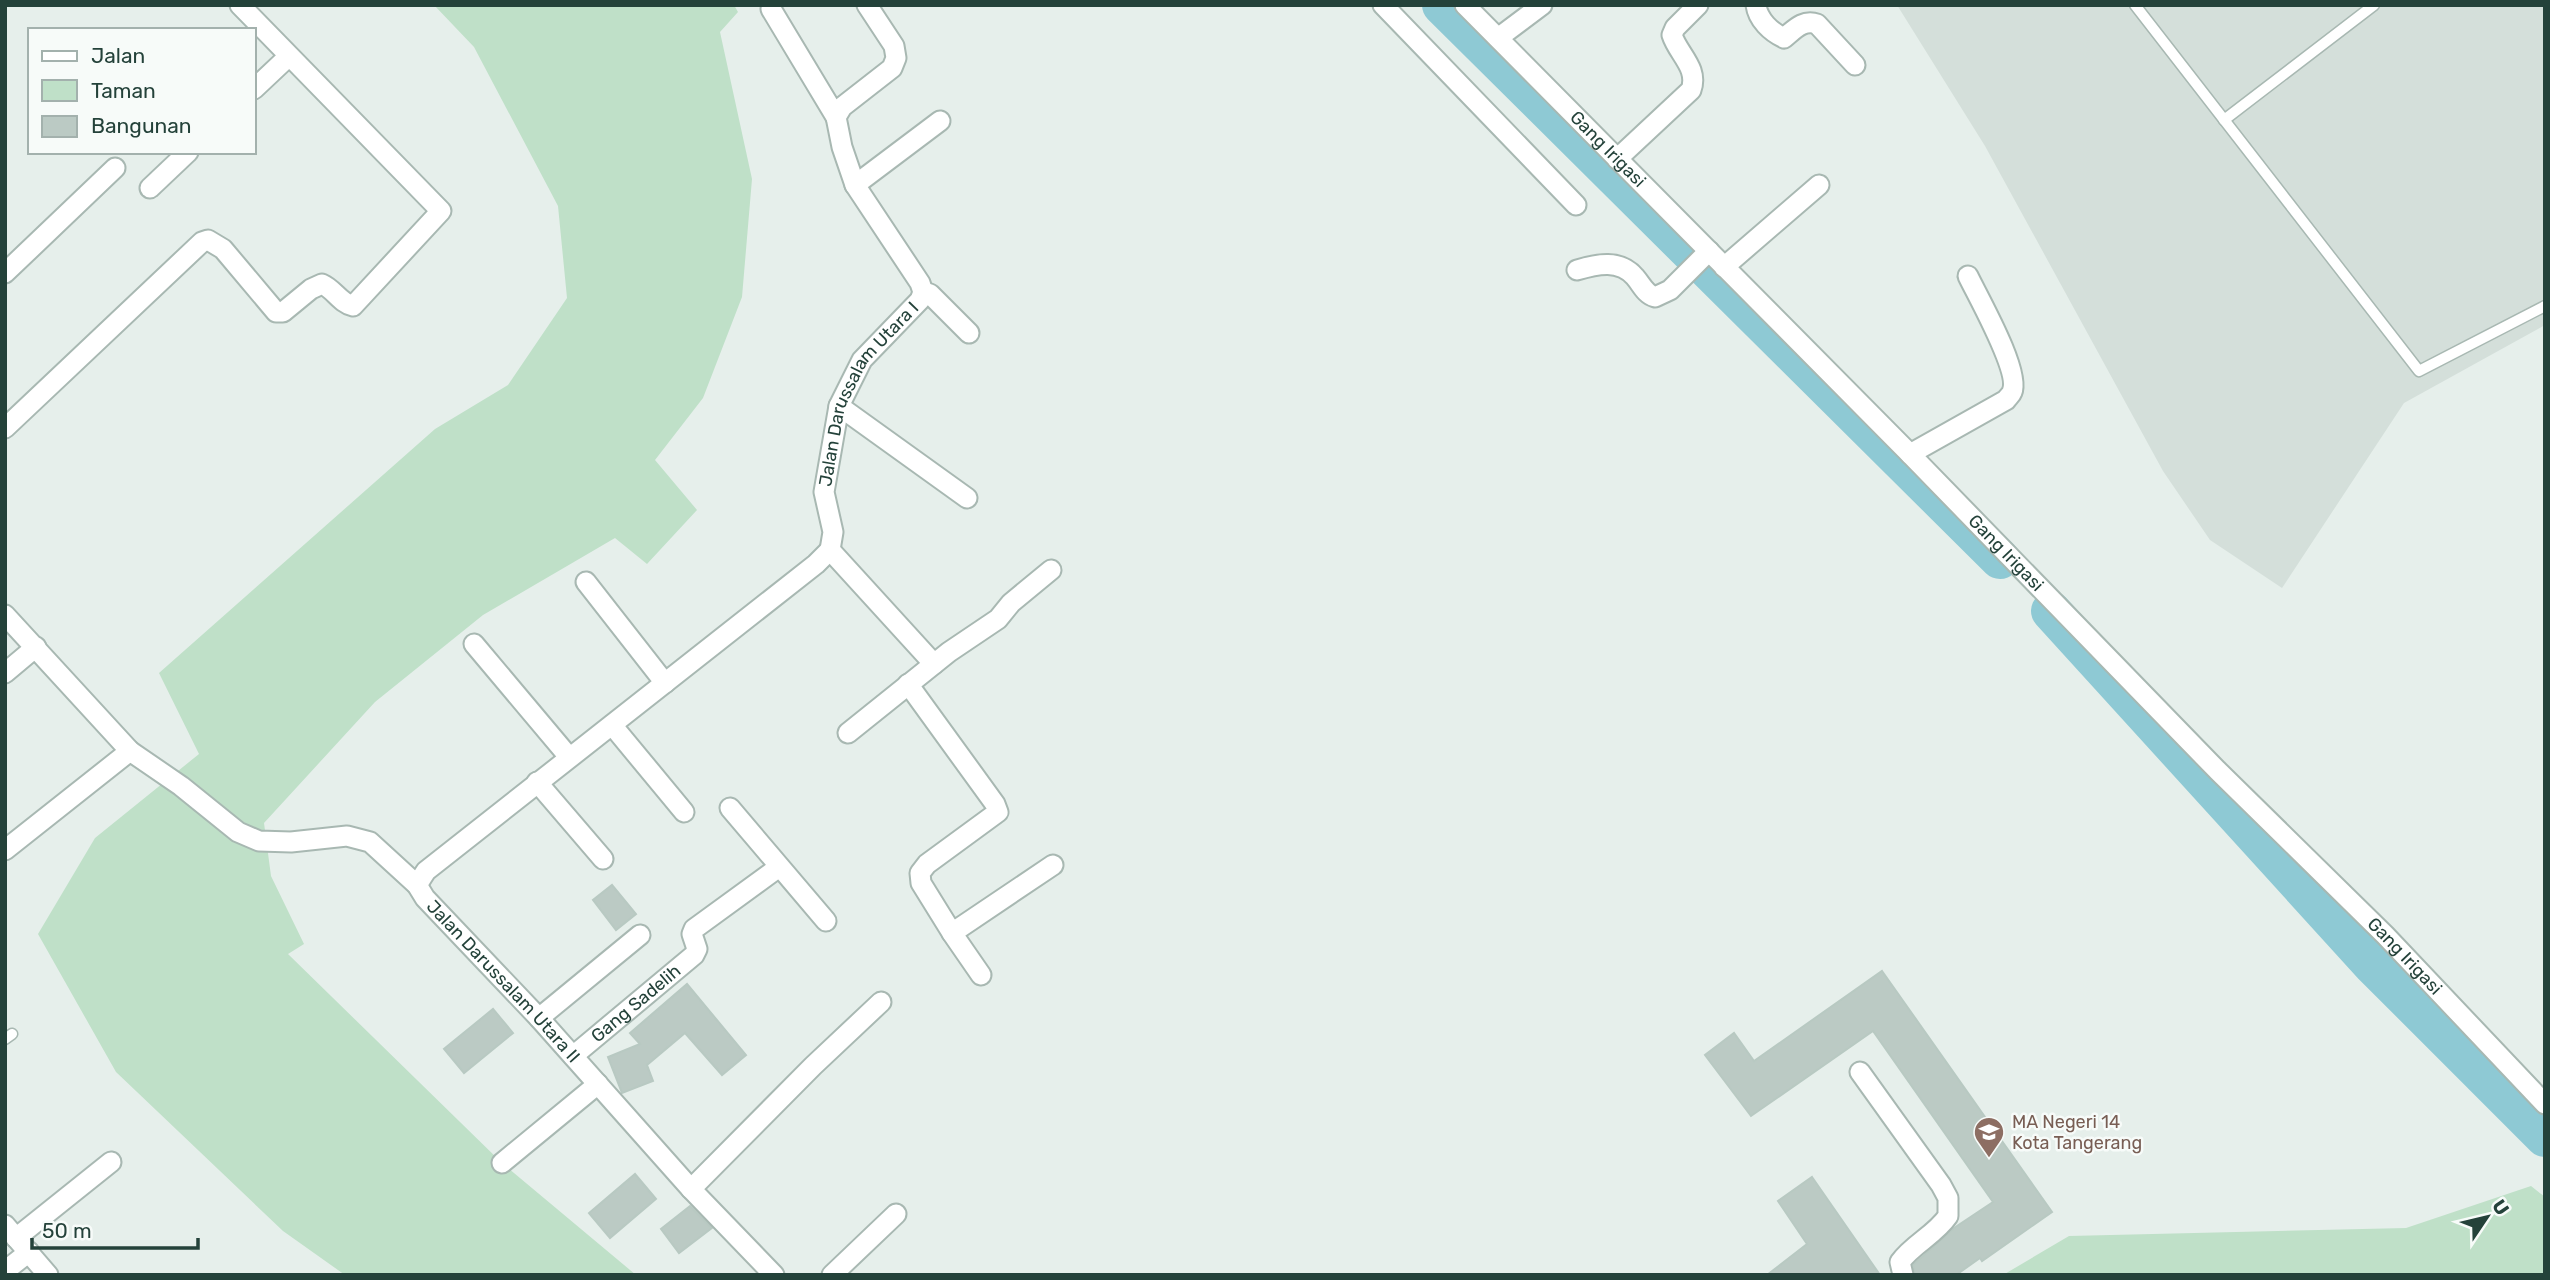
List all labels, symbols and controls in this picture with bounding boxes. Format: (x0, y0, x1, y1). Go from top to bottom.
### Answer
legend (28, 28, 256, 154)
text: Jalan (91, 43, 145, 68)
text: Taman (91, 78, 156, 103)
street label: Gang Irigasi (1565, 106, 1650, 192)
text: Bangunan (91, 113, 192, 138)
street label: Jalan Darussalam Utara I (814, 297, 923, 488)
street label: Gang Irigasi (1964, 510, 2048, 596)
street label: Jalan Darussalam Utara II (422, 895, 584, 1067)
street label: Gang Irigasi (2363, 913, 2447, 999)
street label: Gang Sadelih (587, 960, 685, 1047)
place label: MA Negeri 14 Kota Tangerang (2012, 1111, 2142, 1154)
school or university icon: MA Negeri 14 Kota Tangerang (1972, 1115, 2006, 1159)
north arrow (2452, 1182, 2522, 1252)
text: U (2487, 1195, 2514, 1220)
scale bar (32, 1206, 198, 1250)
text: 50 m (42, 1218, 92, 1243)

